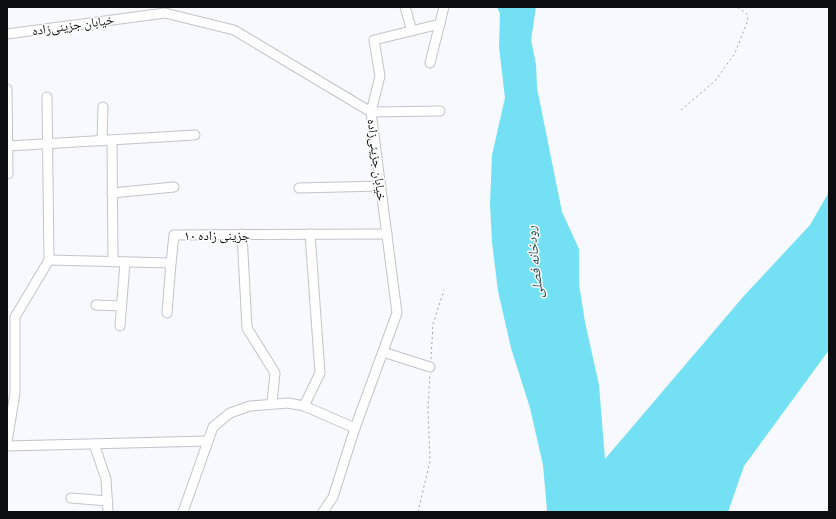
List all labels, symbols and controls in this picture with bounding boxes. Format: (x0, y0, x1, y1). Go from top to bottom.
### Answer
street label: خیابان جزینی‌زاده (31, 12, 115, 39)
street label: خیابان جزینی‌زاده (364, 118, 389, 202)
water label: رودخانه فصلی (522, 224, 547, 299)
street label: جزینی زاده ۱۰ (184, 228, 250, 244)

